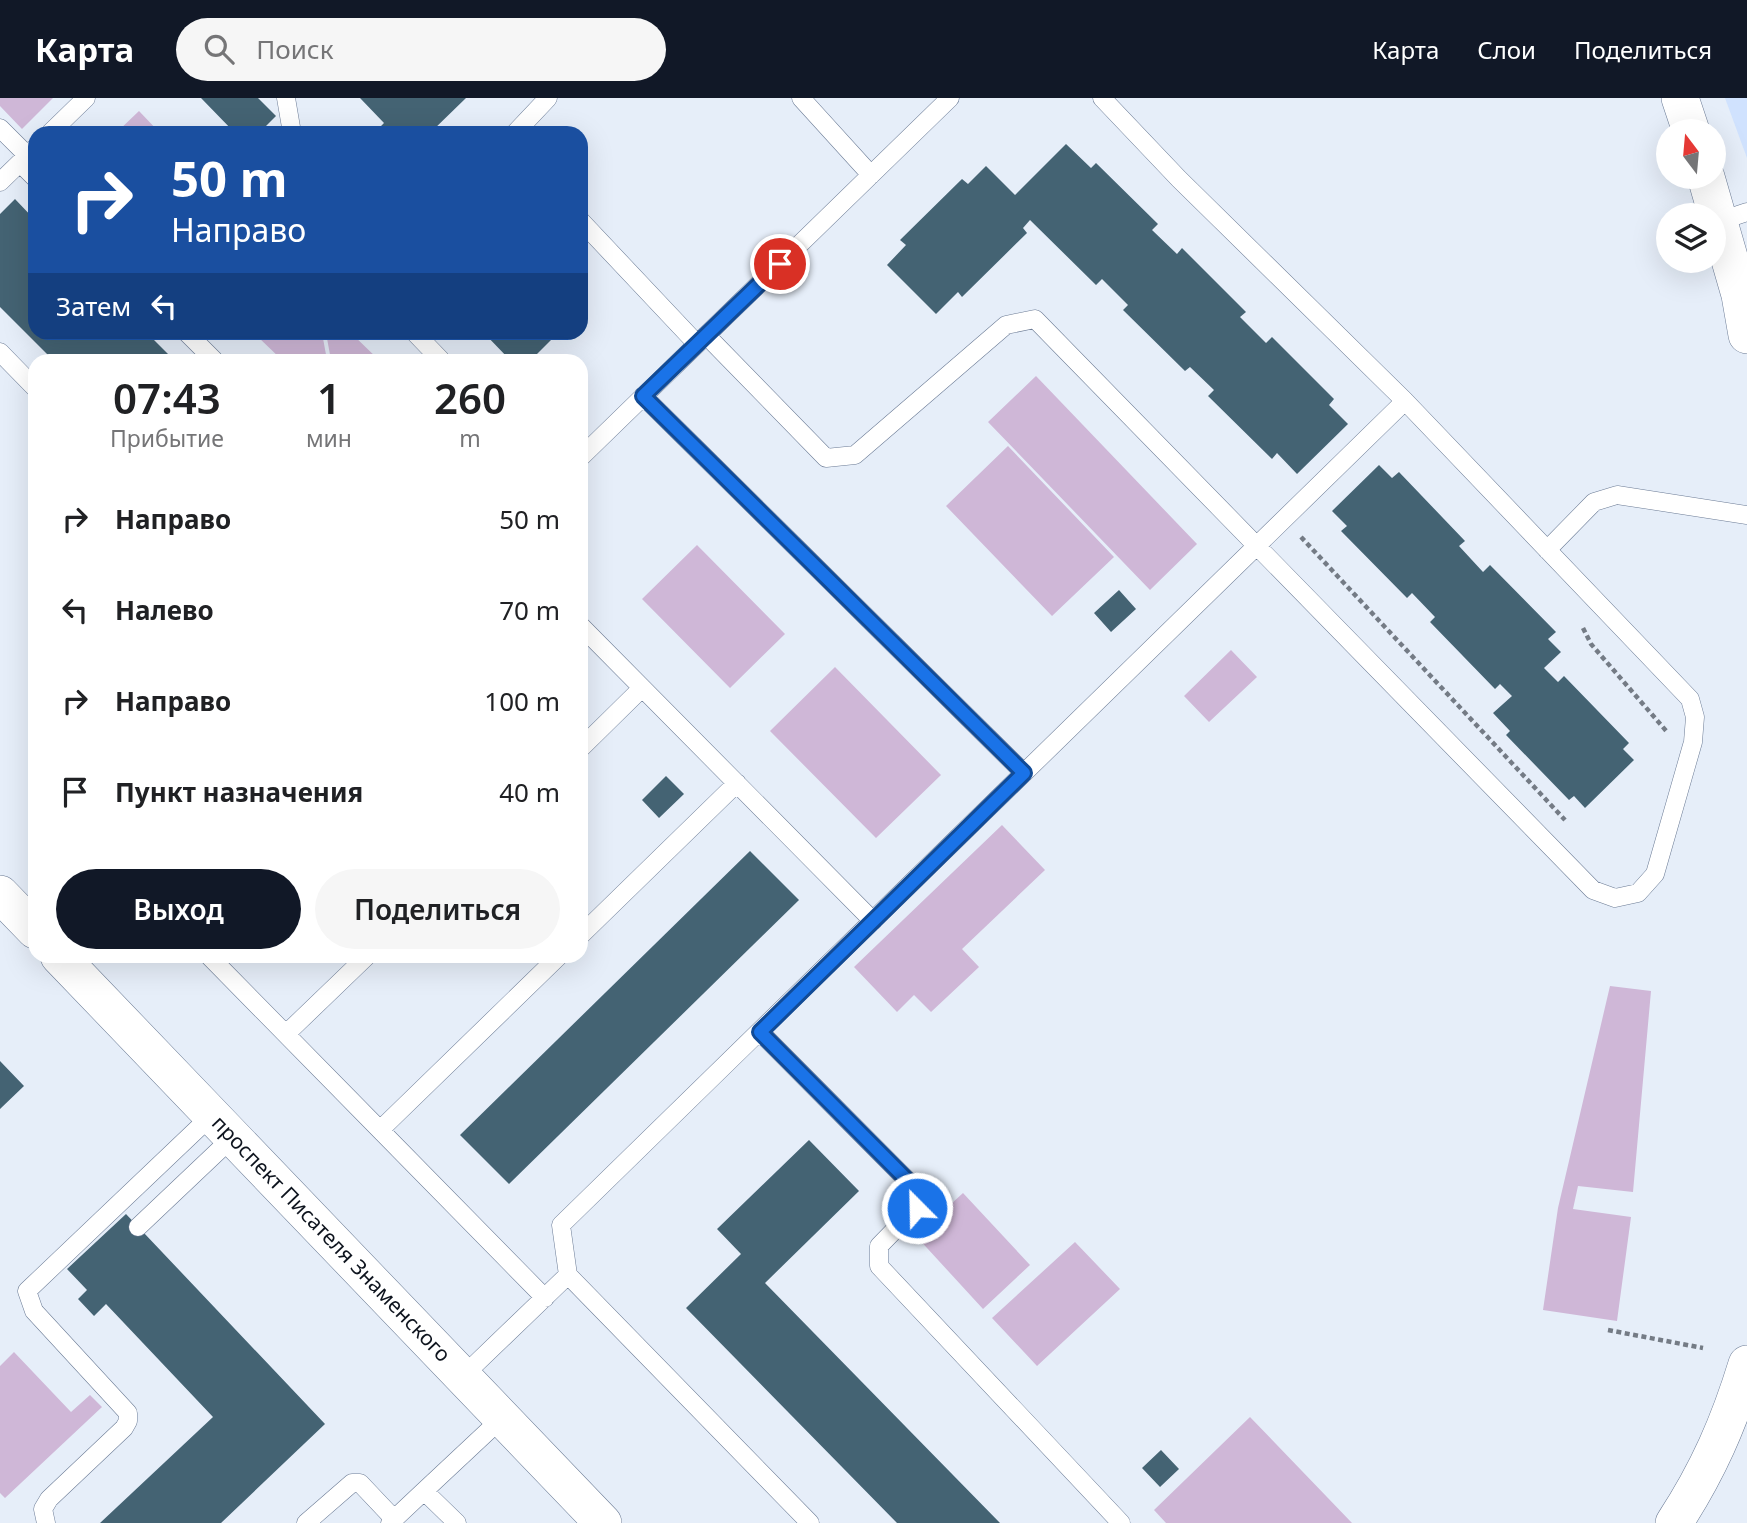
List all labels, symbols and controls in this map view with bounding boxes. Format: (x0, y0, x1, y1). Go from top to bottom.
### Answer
search box (176, 18, 666, 81)
text: Карта (35, 27, 134, 72)
icon: search (200, 30, 238, 68)
text: Поиск (256, 31, 333, 67)
text: Карта (1372, 33, 1439, 66)
text: Слои (1477, 33, 1536, 66)
text: Поделиться (1574, 33, 1712, 66)
north arrow (1656, 119, 1726, 189)
map controls (1656, 119, 1726, 273)
text: 50 m (171, 145, 288, 211)
icon: right (56, 154, 147, 245)
button: layers (1656, 203, 1726, 273)
text: Направо (171, 208, 306, 251)
pin (750, 234, 810, 294)
icon: arrive (761, 245, 799, 283)
icon: left (145, 287, 183, 325)
text: Затем (56, 288, 131, 324)
text: 07:43 (113, 369, 221, 426)
text: 1 (317, 369, 341, 426)
text: 260 (434, 369, 506, 426)
text: Прибытие (110, 422, 224, 454)
text: мин (306, 422, 352, 454)
text: m (459, 422, 481, 454)
icon: right (56, 500, 94, 538)
text: Направо (115, 501, 231, 537)
text: 50 m (499, 501, 560, 537)
icon: left (56, 591, 94, 629)
text: Налево (115, 592, 214, 628)
text: 70 m (499, 592, 560, 628)
icon: right (56, 682, 94, 720)
text: Направо (115, 683, 231, 719)
text: 100 m (484, 683, 560, 719)
icon: arrive (56, 773, 94, 811)
text: Пункт назначения (115, 774, 363, 810)
text: 40 m (499, 774, 560, 810)
button: Выход (56, 869, 301, 949)
button: Поделиться (315, 869, 560, 949)
street label: проспект Писателя Знаменского (206, 1109, 457, 1368)
position arrow (880, 1171, 954, 1245)

